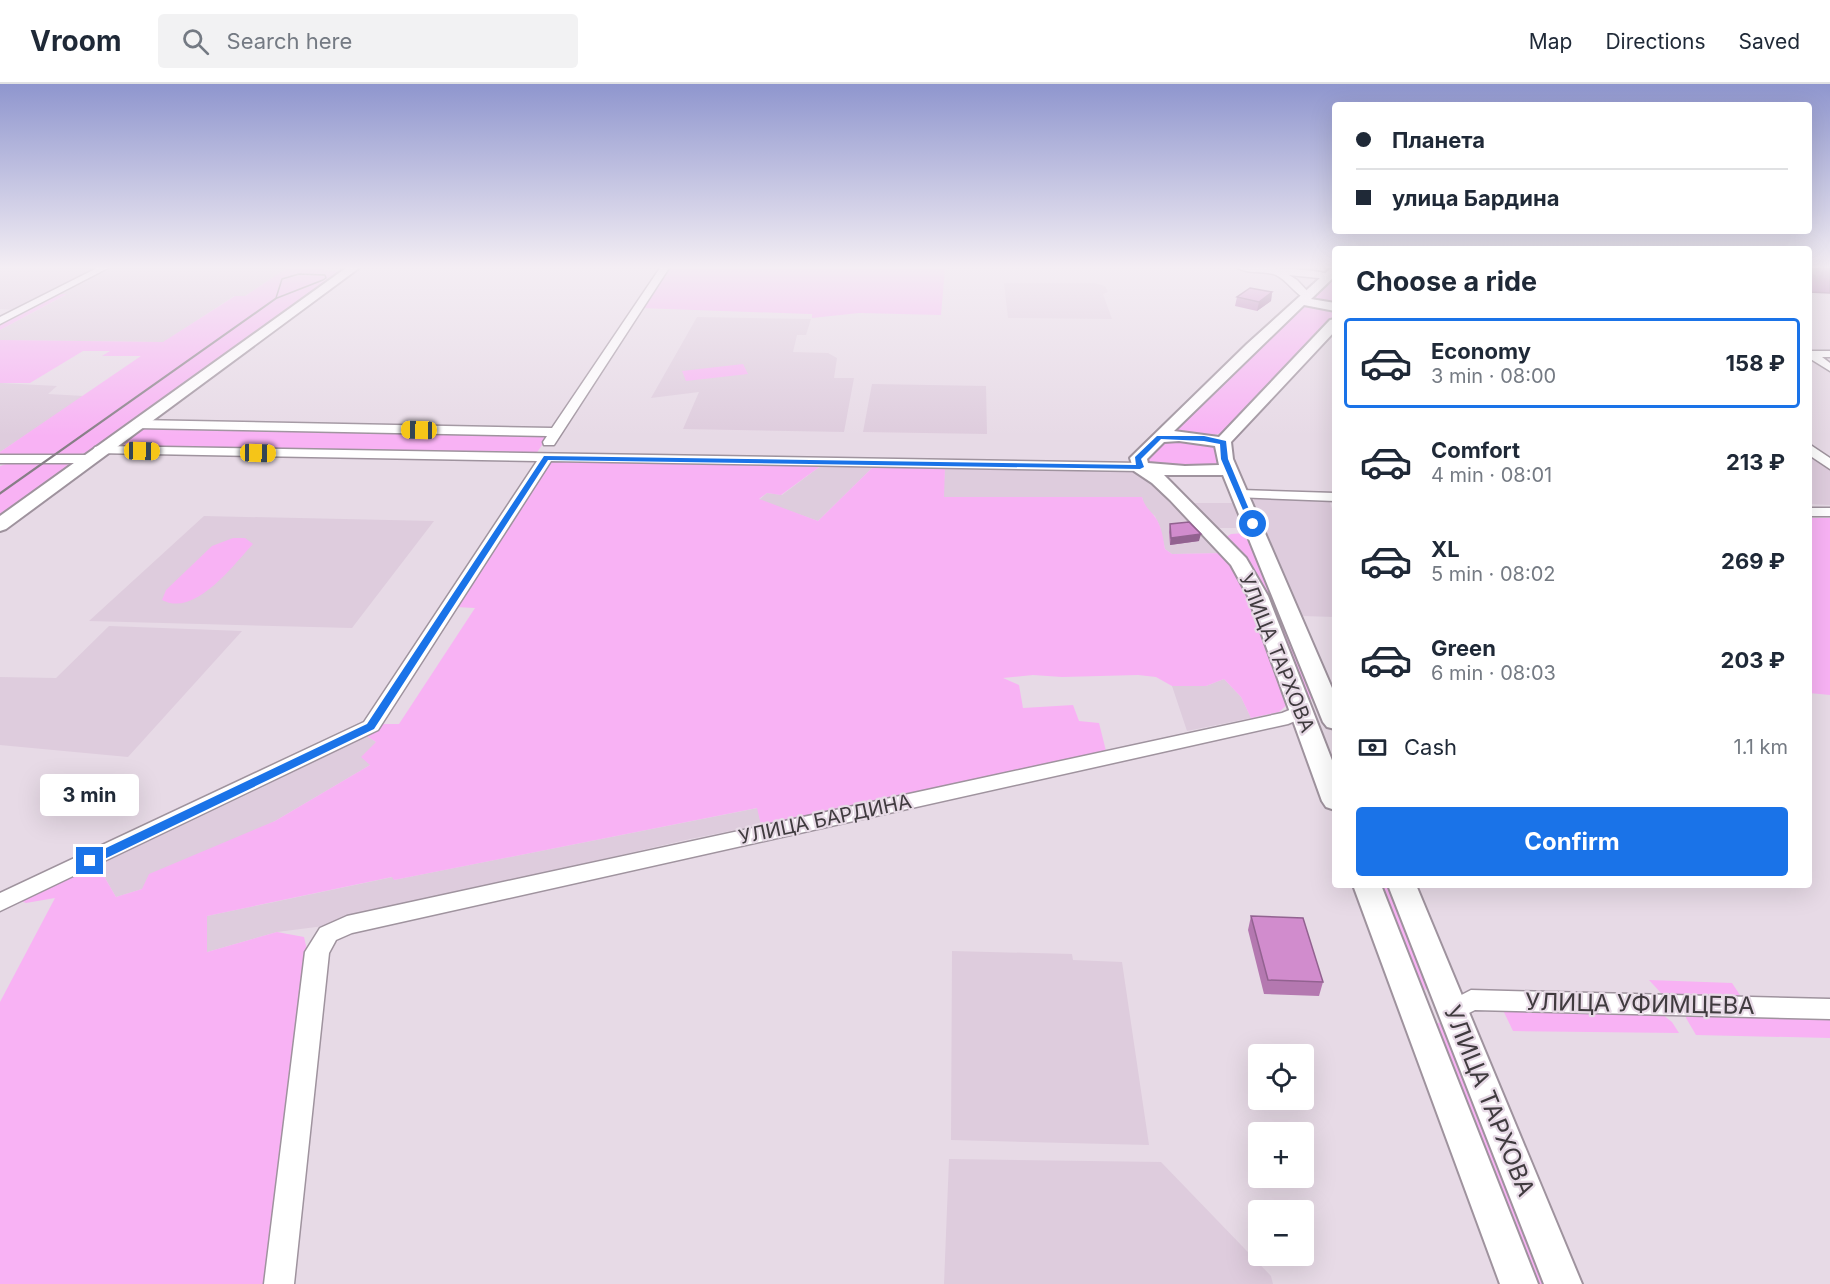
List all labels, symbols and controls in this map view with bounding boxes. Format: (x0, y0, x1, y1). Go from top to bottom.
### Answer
search box (158, 14, 578, 68)
text: Vroom (30, 24, 122, 58)
icon: search (179, 25, 212, 58)
text: Search here (227, 28, 352, 54)
text: Map (1529, 29, 1572, 54)
text: Directions (1605, 29, 1706, 54)
text: Saved (1739, 29, 1800, 54)
text: Планета (1392, 127, 1485, 153)
text: улица Бардина (1392, 185, 1559, 211)
text: Choose a ride (1356, 265, 1537, 298)
icon: car (1359, 336, 1413, 390)
text: Economy (1431, 338, 1531, 364)
text: 158 ₽ (1726, 350, 1785, 376)
text: 3 min · 08:00 (1431, 364, 1556, 388)
car (401, 421, 437, 439)
icon: car (1359, 435, 1413, 489)
text: Comfort (1431, 437, 1520, 463)
car (124, 442, 160, 460)
car (240, 444, 276, 462)
text: 213 ₽ (1726, 449, 1785, 475)
text: 4 min · 08:01 (1431, 463, 1552, 487)
route start (1239, 510, 1266, 537)
icon: car (1359, 534, 1413, 588)
text: XL (1431, 536, 1460, 562)
text: 269 ₽ (1721, 548, 1785, 574)
text: 5 min · 08:02 (1431, 562, 1556, 586)
street label: УЛИЦА ТАРХОВА (1234, 570, 1320, 736)
icon: car (1359, 633, 1413, 687)
text: Green (1431, 635, 1496, 661)
text: 203 ₽ (1721, 647, 1785, 673)
text: 6 min · 08:03 (1431, 661, 1556, 685)
icon: cash (1356, 731, 1389, 764)
text: Cash (1404, 734, 1457, 760)
text: 1.1 km (1734, 735, 1788, 759)
callout: 3 min (40, 774, 140, 816)
text: 3 min (63, 783, 116, 807)
street label: УЛИЦА БАРДИНА (736, 789, 914, 849)
button: Confirm (1356, 807, 1788, 876)
route end (76, 847, 103, 874)
street label: УЛИЦА УФИМЦЕВА (1525, 987, 1755, 1020)
street label: УЛИЦА ТАРХОВА (1438, 1001, 1541, 1200)
map controls (1248, 1044, 1314, 1266)
button: locate (1248, 1044, 1314, 1110)
button: + (1248, 1122, 1314, 1188)
button: − (1248, 1200, 1314, 1266)

